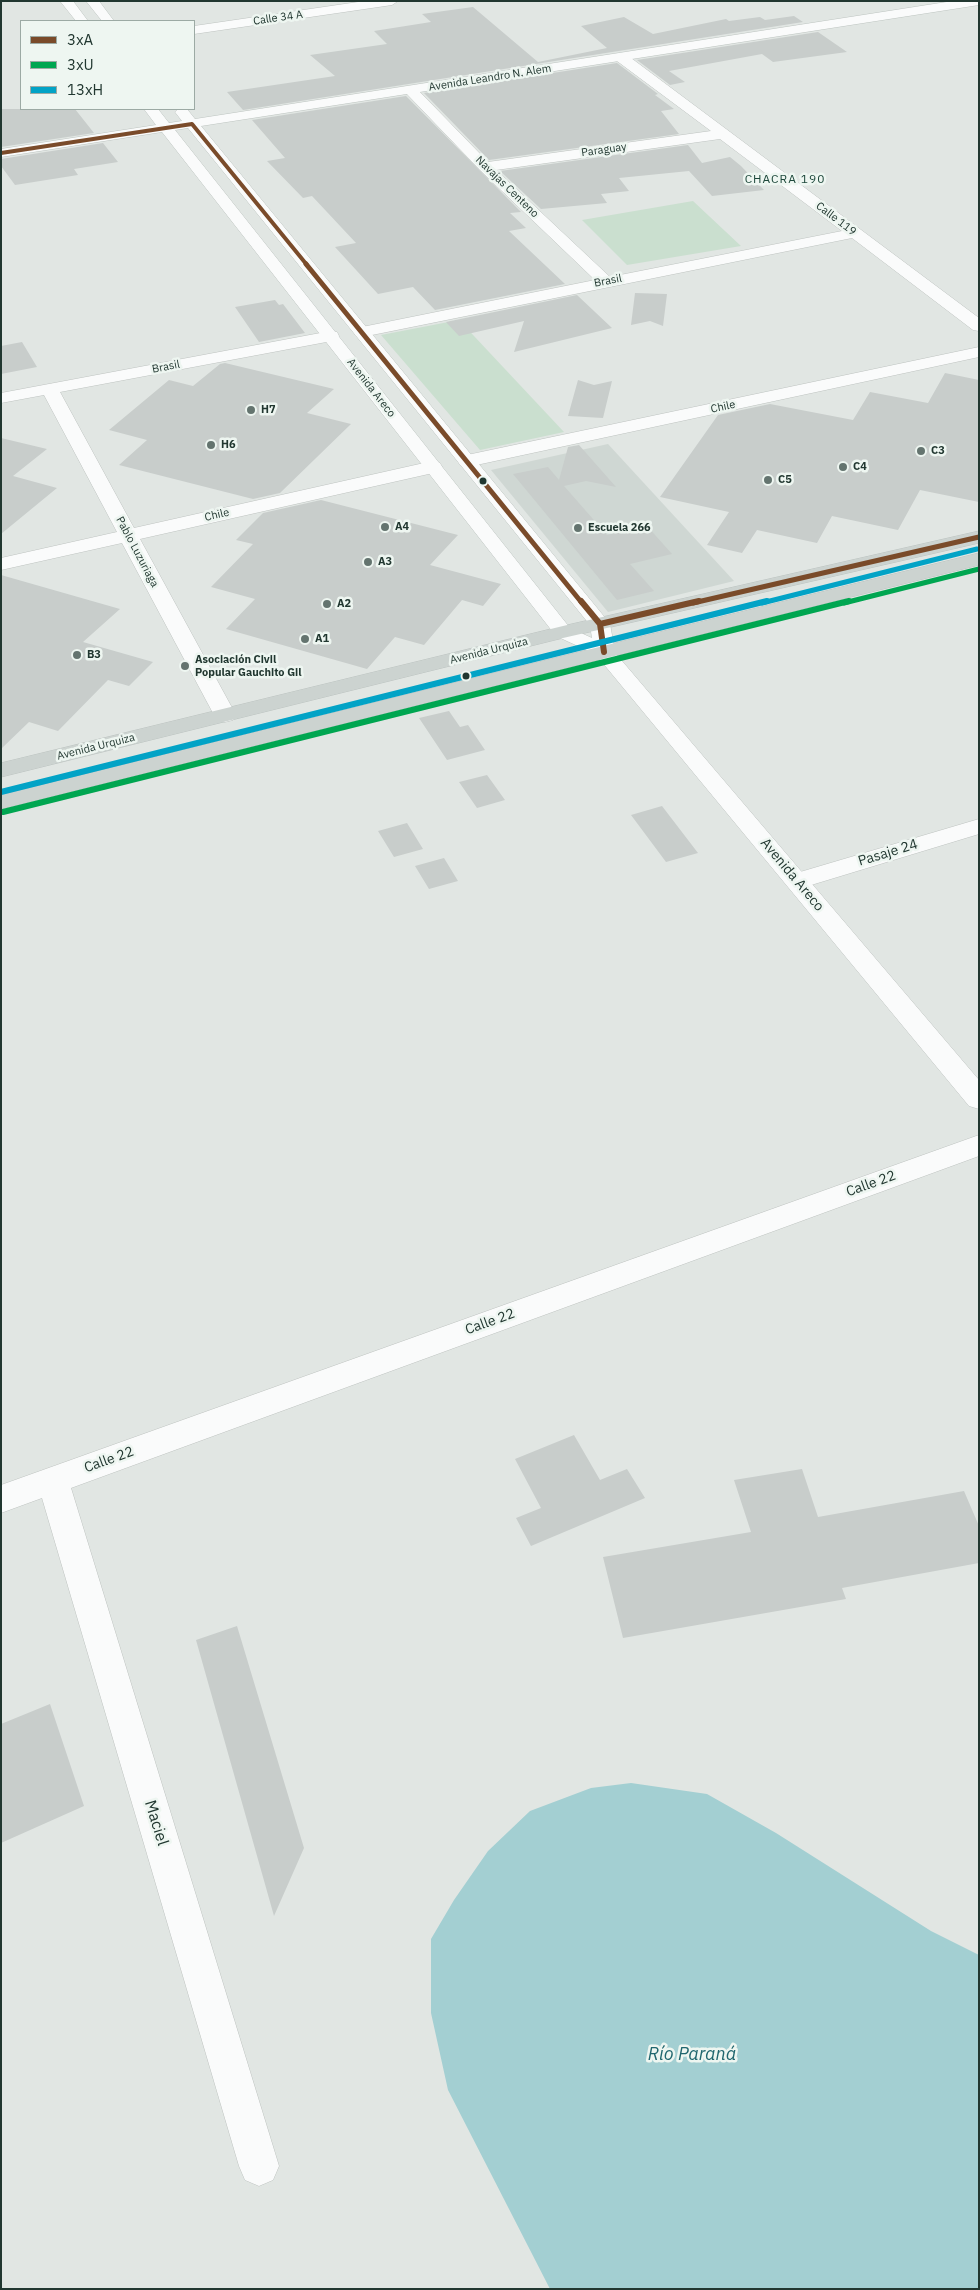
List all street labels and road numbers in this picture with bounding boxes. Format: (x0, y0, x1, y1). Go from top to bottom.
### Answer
street label: Calle 34 A (252, 8, 304, 28)
street label: Avenida Leandro N. Alem (428, 62, 552, 94)
street label: Paraguay (580, 140, 628, 160)
street label: Navajas Centeno (473, 154, 541, 220)
street label: Calle 119 (813, 200, 859, 238)
street label: Brasil (593, 272, 623, 290)
street label: Avenida Areco (344, 356, 398, 420)
street label: Brasil (151, 358, 181, 376)
street label: Chile (709, 398, 737, 416)
street label: Chile (203, 506, 231, 524)
street label: Pablo Luzuriaga (113, 515, 161, 589)
street label: Avenida Urquiza (449, 635, 529, 667)
street label: Avenida Urquiza (56, 731, 136, 763)
street label: Avenida Areco (757, 835, 827, 915)
street label: Pasaje 24 (856, 836, 920, 870)
street label: Calle 22 (844, 1167, 898, 1201)
street label: Calle 22 (463, 1305, 517, 1339)
street label: Calle 22 (82, 1443, 136, 1477)
street label: Maciel (140, 1798, 172, 1848)

